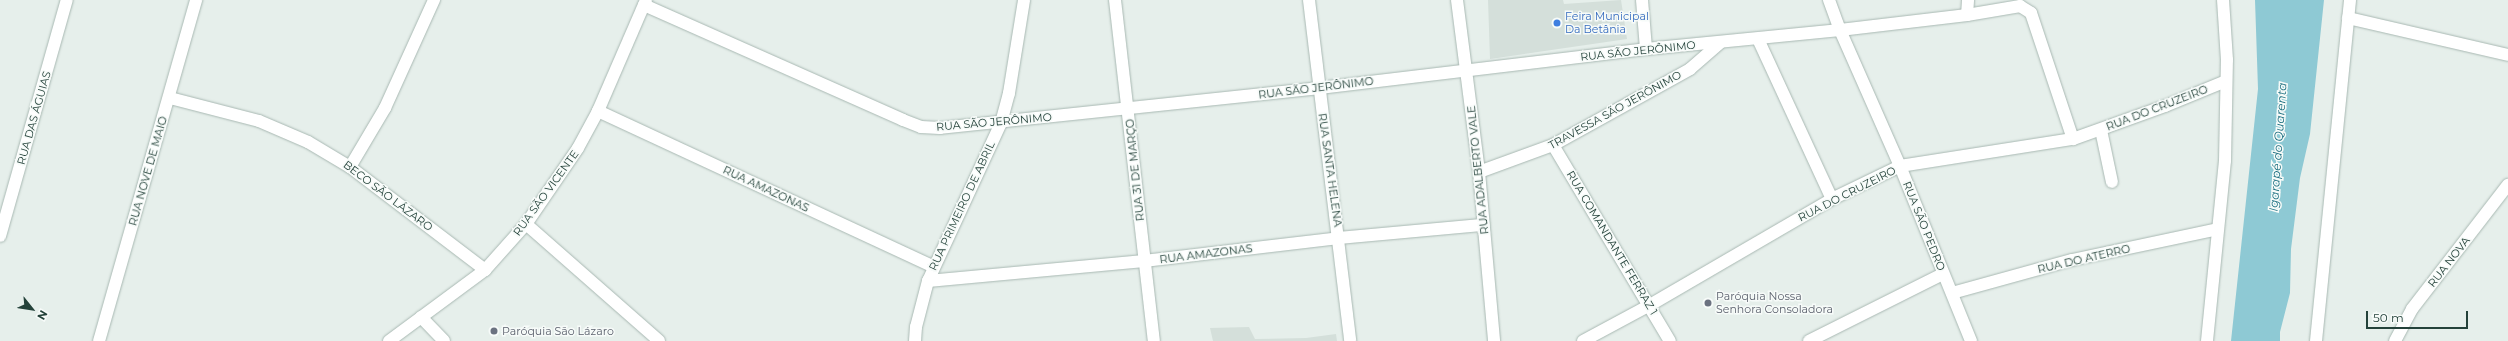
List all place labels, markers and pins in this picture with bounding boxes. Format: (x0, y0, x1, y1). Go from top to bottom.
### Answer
place label: Feira Municipal Da Betânia (1565, 10, 1649, 36)
marker: Feira Municipal Da Betânia (1552, 18, 1562, 28)
place label: Paróquia Nossa Senhora Consoladora (1716, 290, 1833, 316)
marker: Paróquia Nossa Senhora Consoladora (1703, 298, 1713, 308)
place label: Paróquia São Lázaro (502, 324, 614, 338)
marker: Paróquia São Lázaro (489, 326, 499, 336)

